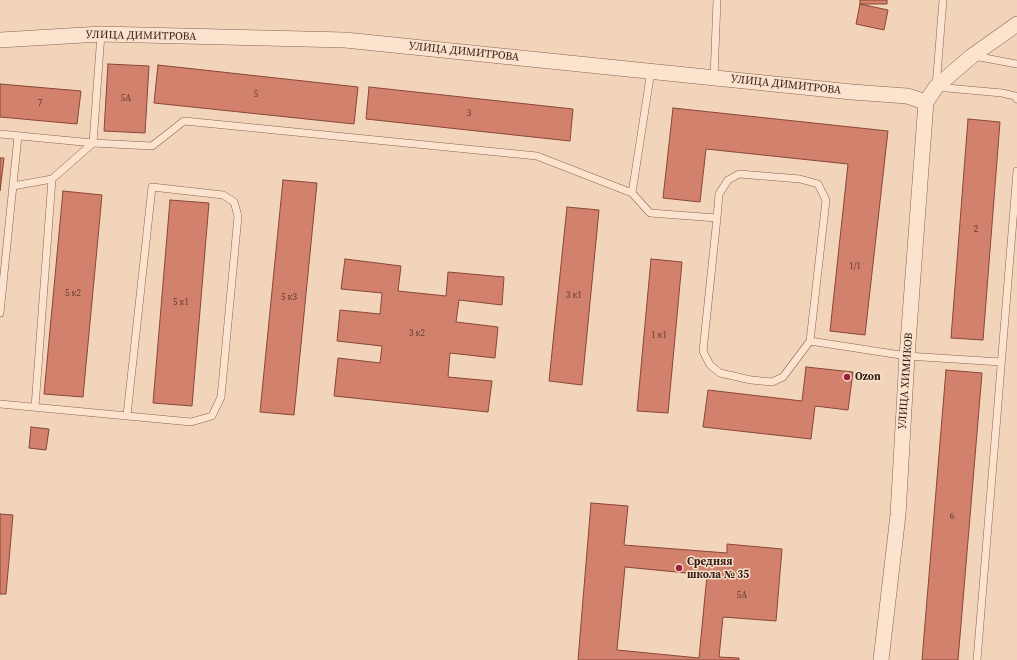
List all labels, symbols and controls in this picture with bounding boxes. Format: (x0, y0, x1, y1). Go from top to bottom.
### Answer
street label: УЛИЦА ДИМИТРОВА (86, 28, 196, 44)
street label: УЛИЦА ДИМИТРОВА (408, 40, 520, 64)
street label: УЛИЦА ДИМИТРОВА (730, 73, 842, 97)
house number: 5 (254, 90, 258, 100)
house number: 5А (121, 94, 131, 104)
house number: 7 (38, 99, 42, 109)
house number: 3 (467, 109, 471, 119)
house number: 2 (974, 225, 978, 235)
house number: 1/1 (849, 262, 861, 272)
house number: 5 к2 (65, 289, 81, 299)
house number: 3 к1 (566, 291, 582, 301)
house number: 5 к3 (281, 293, 297, 303)
house number: 5 к1 (173, 298, 189, 308)
house number: 3 к2 (409, 329, 425, 339)
house number: 1 к1 (651, 331, 667, 341)
street label: УЛИЦА ХИМИКОВ (896, 332, 916, 430)
place label: Ozon (855, 370, 881, 384)
marker: Ozon (842, 372, 852, 382)
house number: 6 (950, 512, 954, 522)
place label: Средняя школа № 35 (687, 555, 749, 581)
marker: Средняя школа № 35 (674, 563, 684, 573)
house number: 5А (737, 591, 747, 601)

